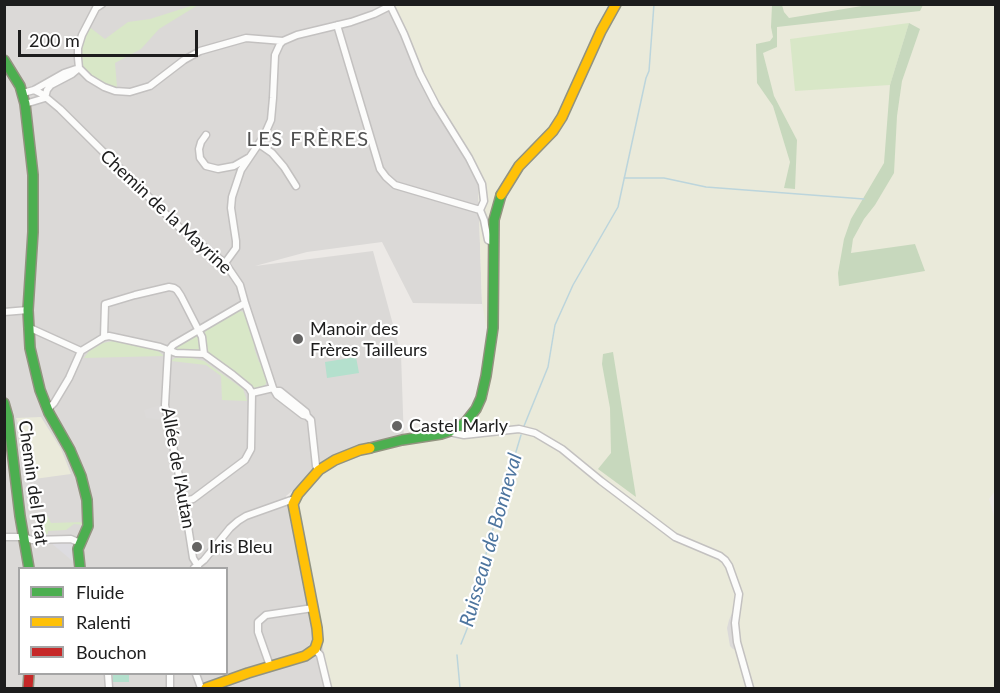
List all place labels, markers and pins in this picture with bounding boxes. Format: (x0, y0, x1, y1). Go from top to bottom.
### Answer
place label: Manoir des Frères Tailleurs (310, 318, 427, 360)
marker: Manoir des Frères Tailleurs (291, 332, 305, 346)
place label: Castel Marly (409, 415, 508, 437)
marker: Castel Marly (390, 419, 404, 433)
place label: Iris Bleu (209, 536, 272, 558)
marker: Iris Bleu (190, 540, 204, 554)

